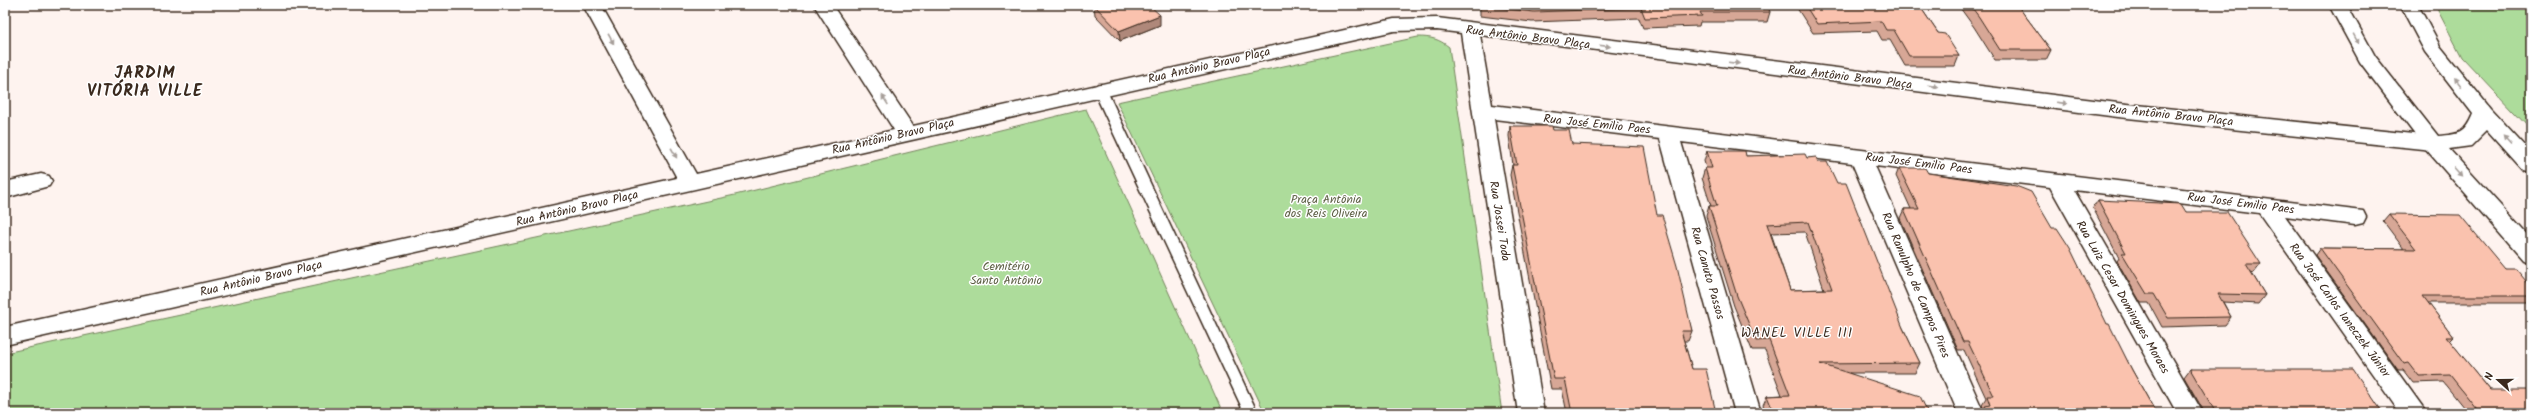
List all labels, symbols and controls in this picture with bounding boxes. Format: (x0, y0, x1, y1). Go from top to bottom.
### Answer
street label: Rua Antônio Bravo Plaça (1465, 20, 1592, 55)
one-way arrow (607, 33, 614, 45)
one-way arrow (2353, 34, 2360, 45)
street label: Rua Antônio Bravo Plaça (1146, 42, 1273, 89)
one-way arrow (1599, 43, 1612, 50)
one-way arrow (1728, 60, 1741, 66)
street label: Rua Antônio Bravo Plaça (1787, 60, 1914, 95)
district label: JARDIM VITÓRIA VILLE (87, 61, 203, 104)
one-way arrow (2454, 77, 2463, 88)
one-way arrow (1927, 83, 1939, 90)
one-way arrow (881, 95, 889, 105)
one-way arrow (2056, 100, 2068, 106)
street label: Rua Antônio Bravo Plaça (2108, 100, 2235, 132)
street label: Rua José Emilio Paes (1542, 109, 1651, 140)
street label: Rua Antônio Bravo Plaça (830, 113, 957, 160)
one-way arrow (2502, 134, 2512, 144)
one-way arrow (670, 147, 677, 159)
street label: Rua José Emilio Paes (1864, 148, 1973, 179)
one-way arrow (2453, 167, 2463, 177)
street label: Rua Jossei Toda (1484, 180, 1515, 263)
street label: Rua Antônio Bravo Plaça (514, 185, 641, 232)
street label: Rua José Emilio Paes (2186, 188, 2295, 219)
park label: Praça Antônia dos Reis Oliveira (1285, 190, 1368, 223)
street label: Rua Ranulpho de Campos Pires (1876, 209, 1955, 361)
street label: Rua Luiz Cesar Domingues Moraes (2071, 217, 2174, 378)
street label: Rua Canuto Passos (1685, 224, 1730, 322)
street label: Rua José Carlos Ianeczek Júnior (2284, 239, 2396, 382)
street label: Rua Antônio Bravo Plaça (198, 255, 325, 302)
park label: Cemitério Santo Antônio (970, 257, 1042, 290)
district label: WANEL VILLE III (1741, 323, 1853, 344)
north arrow (2478, 360, 2518, 400)
text: N (2480, 370, 2499, 383)

